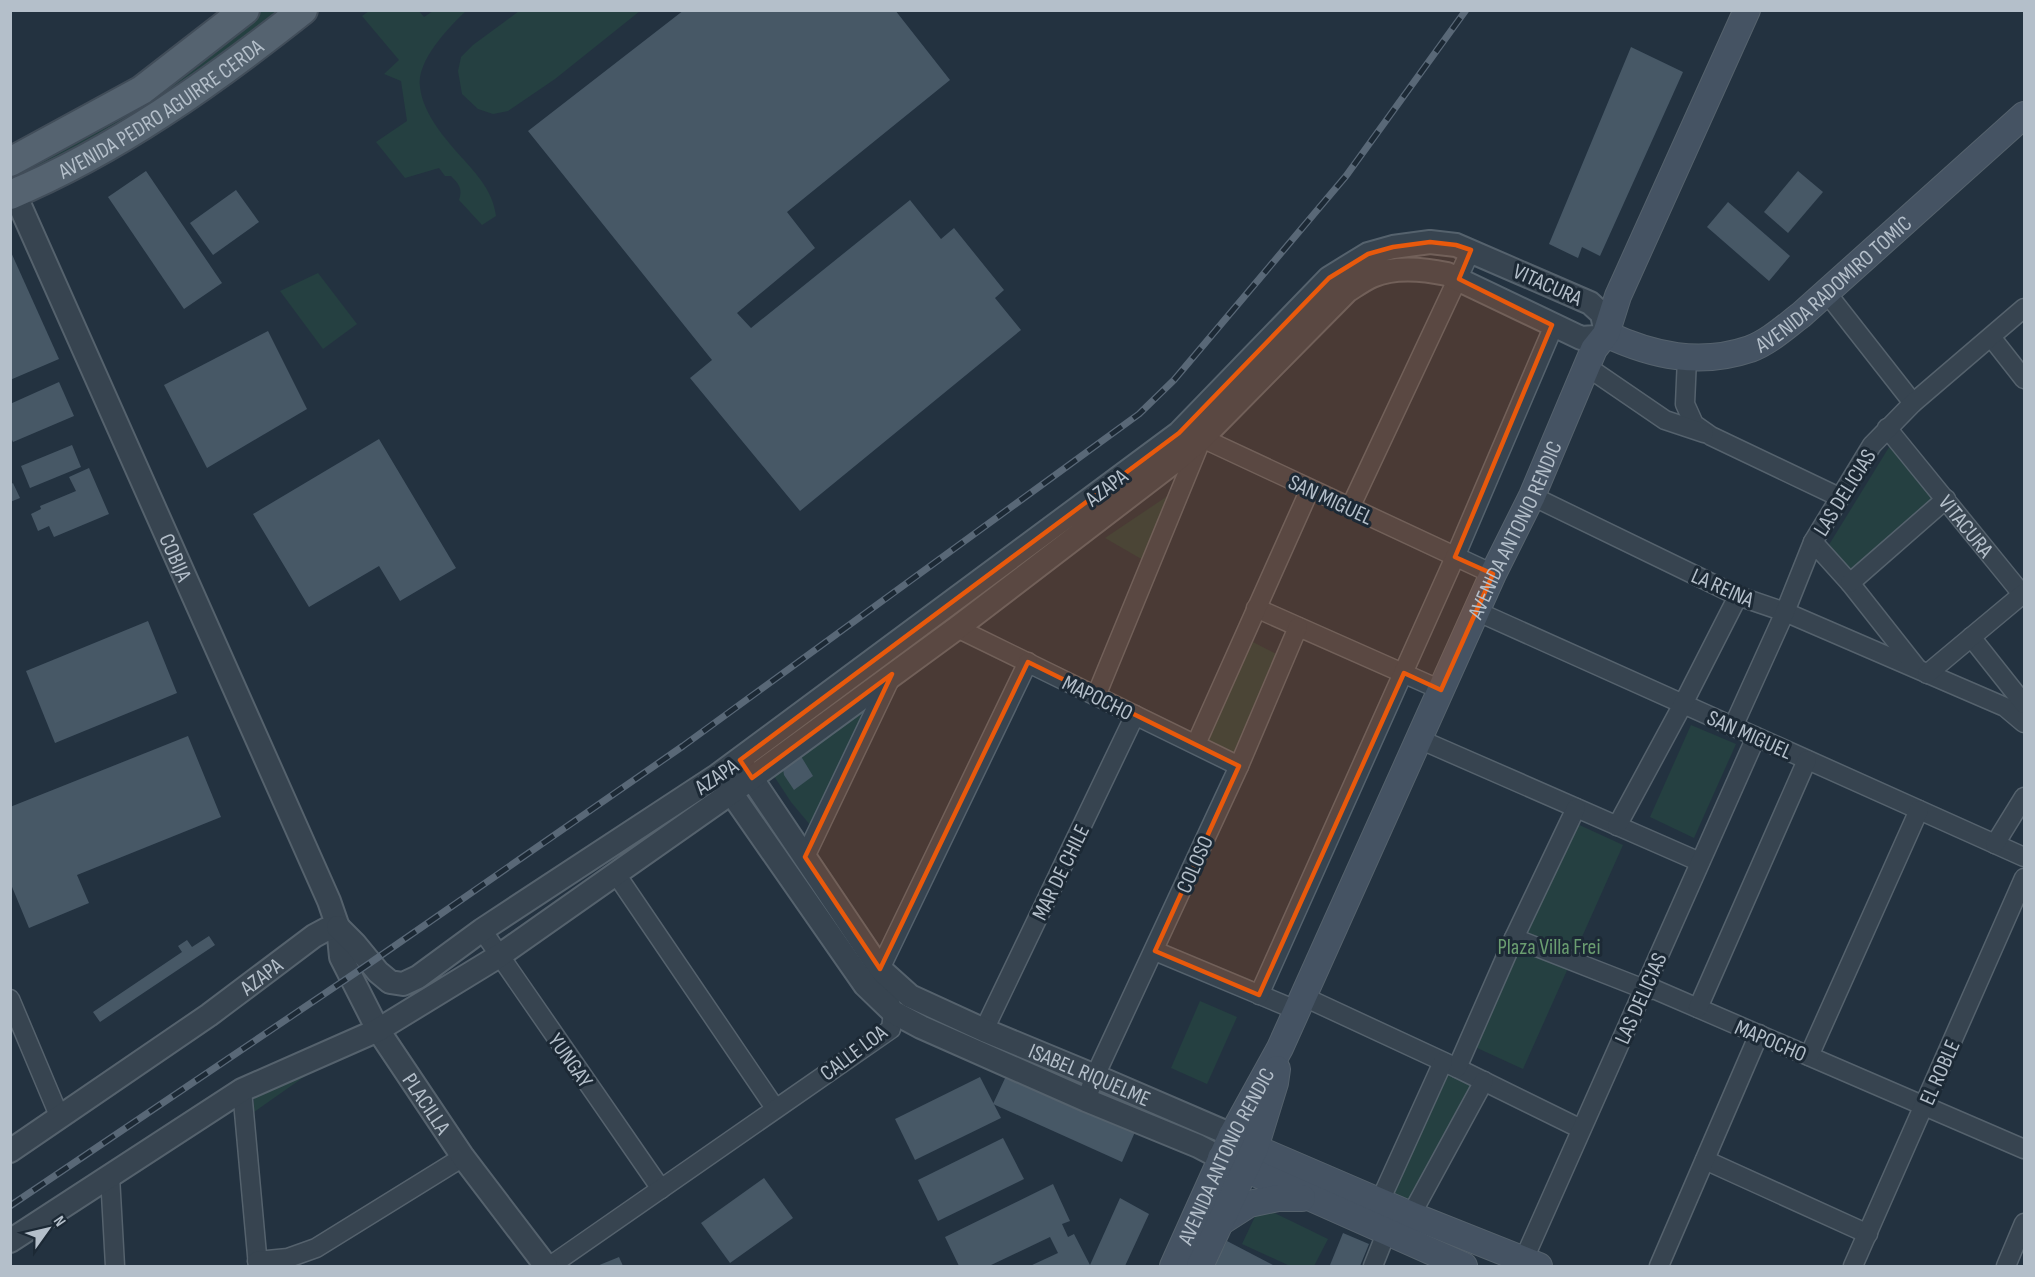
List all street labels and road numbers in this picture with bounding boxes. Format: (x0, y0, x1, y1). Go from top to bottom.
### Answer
street label: AVENIDA PEDRO AGUIRRE CERDA (53, 33, 270, 186)
street label: AVENIDA RADOMIRO TOMIC (1750, 210, 1918, 360)
street label: VITACURA (1509, 258, 1587, 313)
street label: AVENIDA ANTONIO RENDIC (1462, 437, 1569, 624)
street label: LAS DELICIAS (1808, 444, 1882, 541)
street label: AZAPA (1079, 463, 1134, 514)
street label: SAN MIGUEL (1284, 469, 1377, 532)
street label: VITACURA (1932, 490, 1999, 564)
street label: COBIJA (152, 530, 197, 586)
street label: LA REINA (1687, 563, 1758, 614)
street label: MAPOCHO (1058, 670, 1137, 727)
street label: SAN MIGUEL (1703, 705, 1796, 766)
street label: AZAPA (689, 753, 744, 802)
street label: MAR DE CHILE (1027, 820, 1096, 925)
street label: COLOSO (1171, 832, 1220, 898)
street label: LAS DELICIAS (1609, 949, 1673, 1048)
street label: AZAPA (234, 952, 289, 1003)
street label: MAPOCHO (1730, 1014, 1810, 1069)
street label: CALLE LOA (815, 1019, 893, 1087)
street label: YUNGAY (542, 1029, 598, 1093)
street label: EL ROBLE (1914, 1036, 1967, 1109)
street label: ISABEL RIQUELME (1024, 1038, 1154, 1113)
street label: AVENIDA ANTONIO RENDIC (1172, 1063, 1281, 1250)
street label: PLACILLA (396, 1068, 456, 1140)

